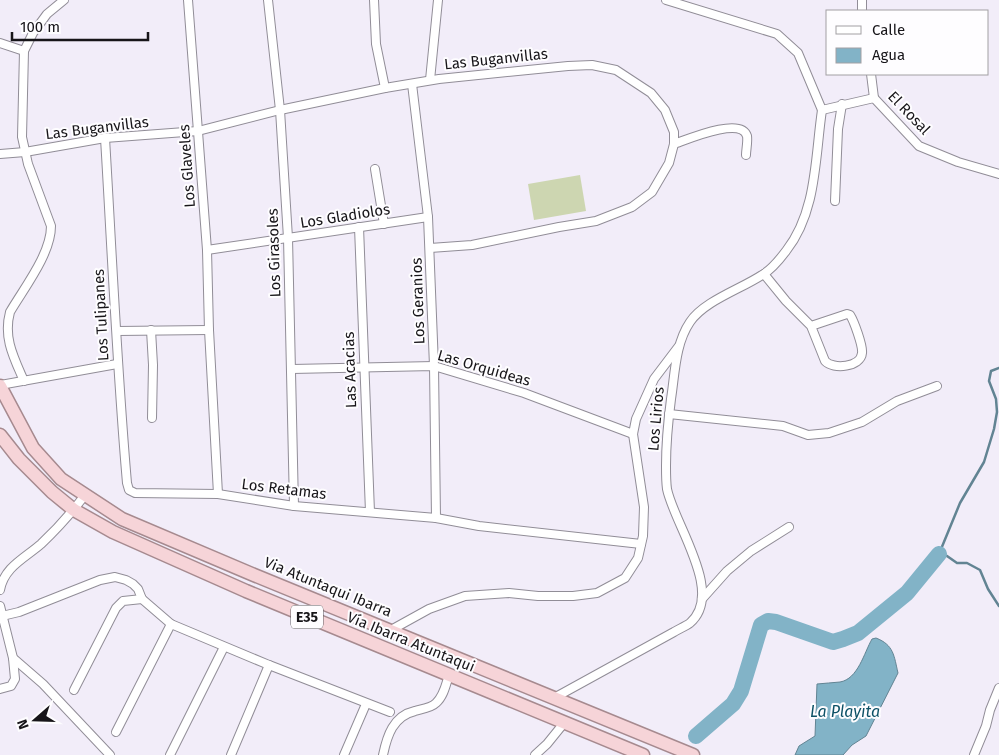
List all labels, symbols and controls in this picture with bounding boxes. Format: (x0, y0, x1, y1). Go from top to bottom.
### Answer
scale bar (12, 10, 149, 42)
legend (826, 10, 989, 75)
text: 100 m (20, 18, 60, 36)
text: Calle (872, 21, 905, 39)
street label: Las Buganvillas (443, 45, 549, 73)
text: Agua (872, 46, 905, 64)
street label: El Rosal (884, 88, 934, 139)
street label: Las Buganvillas (44, 113, 150, 143)
street label: Los Glaveles (175, 124, 199, 208)
street label: Los Gladiolos (299, 200, 391, 232)
street label: Los Girasoles (263, 208, 285, 298)
street label: Los Geranios (407, 257, 429, 345)
street label: Los Tulipanes (90, 268, 112, 362)
street label: Las Acacias (340, 331, 360, 409)
street label: Las Orquideas (435, 346, 533, 390)
street label: Los Lirios (644, 386, 668, 452)
street label: Los Retamas (241, 475, 327, 503)
street label: Via Atuntaqui Ibarra (262, 553, 394, 621)
road number: E35 (291, 606, 323, 628)
street label: Vía Ibarra Atuntaqui (344, 608, 478, 676)
north arrow (10, 695, 60, 745)
water label: La Playita (810, 702, 880, 721)
text: N (14, 717, 33, 732)

